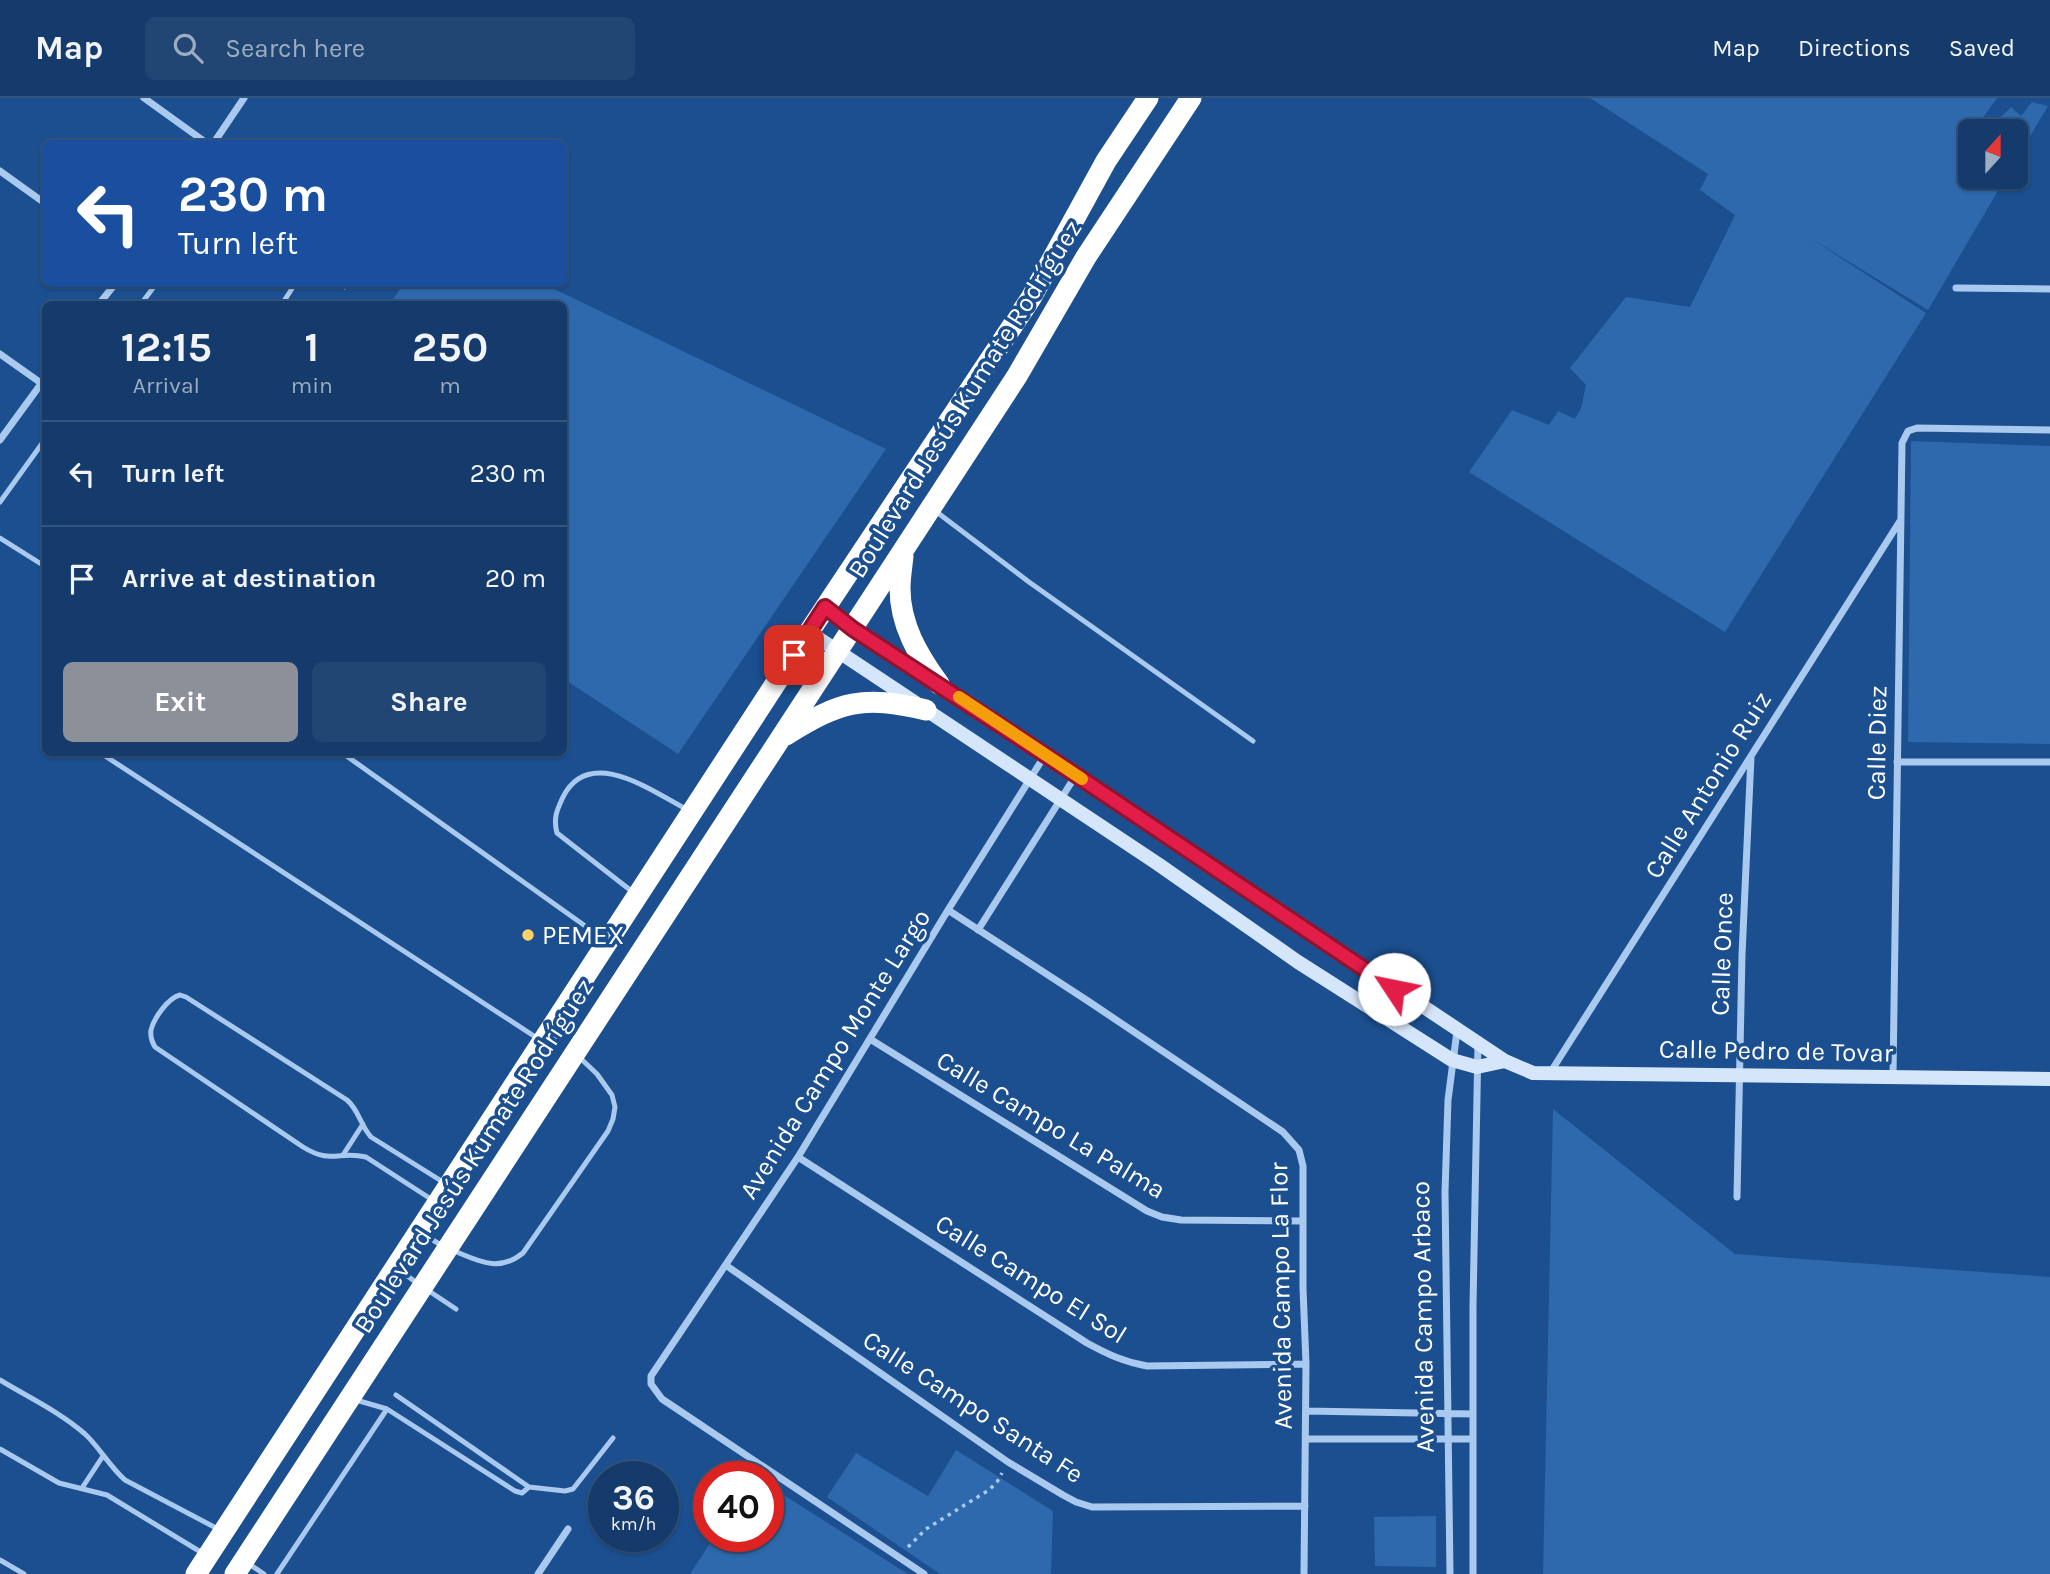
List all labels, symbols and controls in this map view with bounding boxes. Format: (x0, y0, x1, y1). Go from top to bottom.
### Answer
search box (145, 17, 635, 80)
text: Map (35, 29, 103, 67)
icon: search (169, 29, 207, 67)
text: Search here (225, 33, 365, 64)
text: Map (1712, 34, 1760, 62)
text: Directions (1798, 34, 1911, 62)
text: Saved (1949, 34, 2015, 62)
north arrow (1958, 119, 2028, 189)
map controls (1958, 119, 2028, 189)
text: 230 m (178, 166, 328, 223)
icon: left (63, 168, 154, 259)
street label: Boulevard Jesús Kumate Rodríguez (842, 214, 1088, 584)
text: Turn left (178, 225, 298, 262)
text: 12:15 (121, 322, 212, 372)
text: 1 (304, 322, 319, 372)
text: 250 (412, 322, 488, 372)
text: Arrival (133, 372, 200, 399)
text: min (291, 372, 333, 399)
text: m (439, 372, 461, 399)
icon: left (63, 455, 101, 493)
text: Turn left (122, 458, 224, 489)
text: 230 m (470, 458, 546, 489)
icon: arrive (63, 560, 101, 598)
text: Arrive at destination (122, 563, 376, 594)
text: 20 m (485, 563, 546, 594)
pin (764, 625, 824, 685)
icon: arrive (775, 636, 813, 674)
button: Exit (63, 662, 298, 742)
button: Share (312, 662, 546, 742)
street label: Calle Diez (1860, 685, 1894, 801)
street label: Calle Antonio Ruiz (1638, 686, 1778, 884)
street label: Calle Once (1704, 892, 1740, 1016)
street label: Avenida Campo Monte Largo (733, 903, 937, 1205)
place label: PEMEX (542, 920, 624, 951)
marker: PEMEX (520, 927, 536, 943)
position arrow (1357, 952, 1431, 1026)
street label: Boulevard Jesús Kumate Rodríguez (348, 973, 600, 1339)
street label: Calle Pedro de Tovar (1659, 1033, 1894, 1069)
street label: Calle Campo La Palma (931, 1044, 1171, 1206)
street label: Avenida Campo La Flor (1263, 1161, 1299, 1430)
street label: Avenida Campo Arbaco (1405, 1181, 1441, 1453)
street label: Calle Campo El Sol (930, 1208, 1132, 1350)
street label: Calle Campo Santa Fe (857, 1324, 1089, 1490)
speed limit sign: 40 (693, 1461, 784, 1552)
text: 36 (612, 1477, 655, 1518)
text: km/h (611, 1513, 656, 1535)

